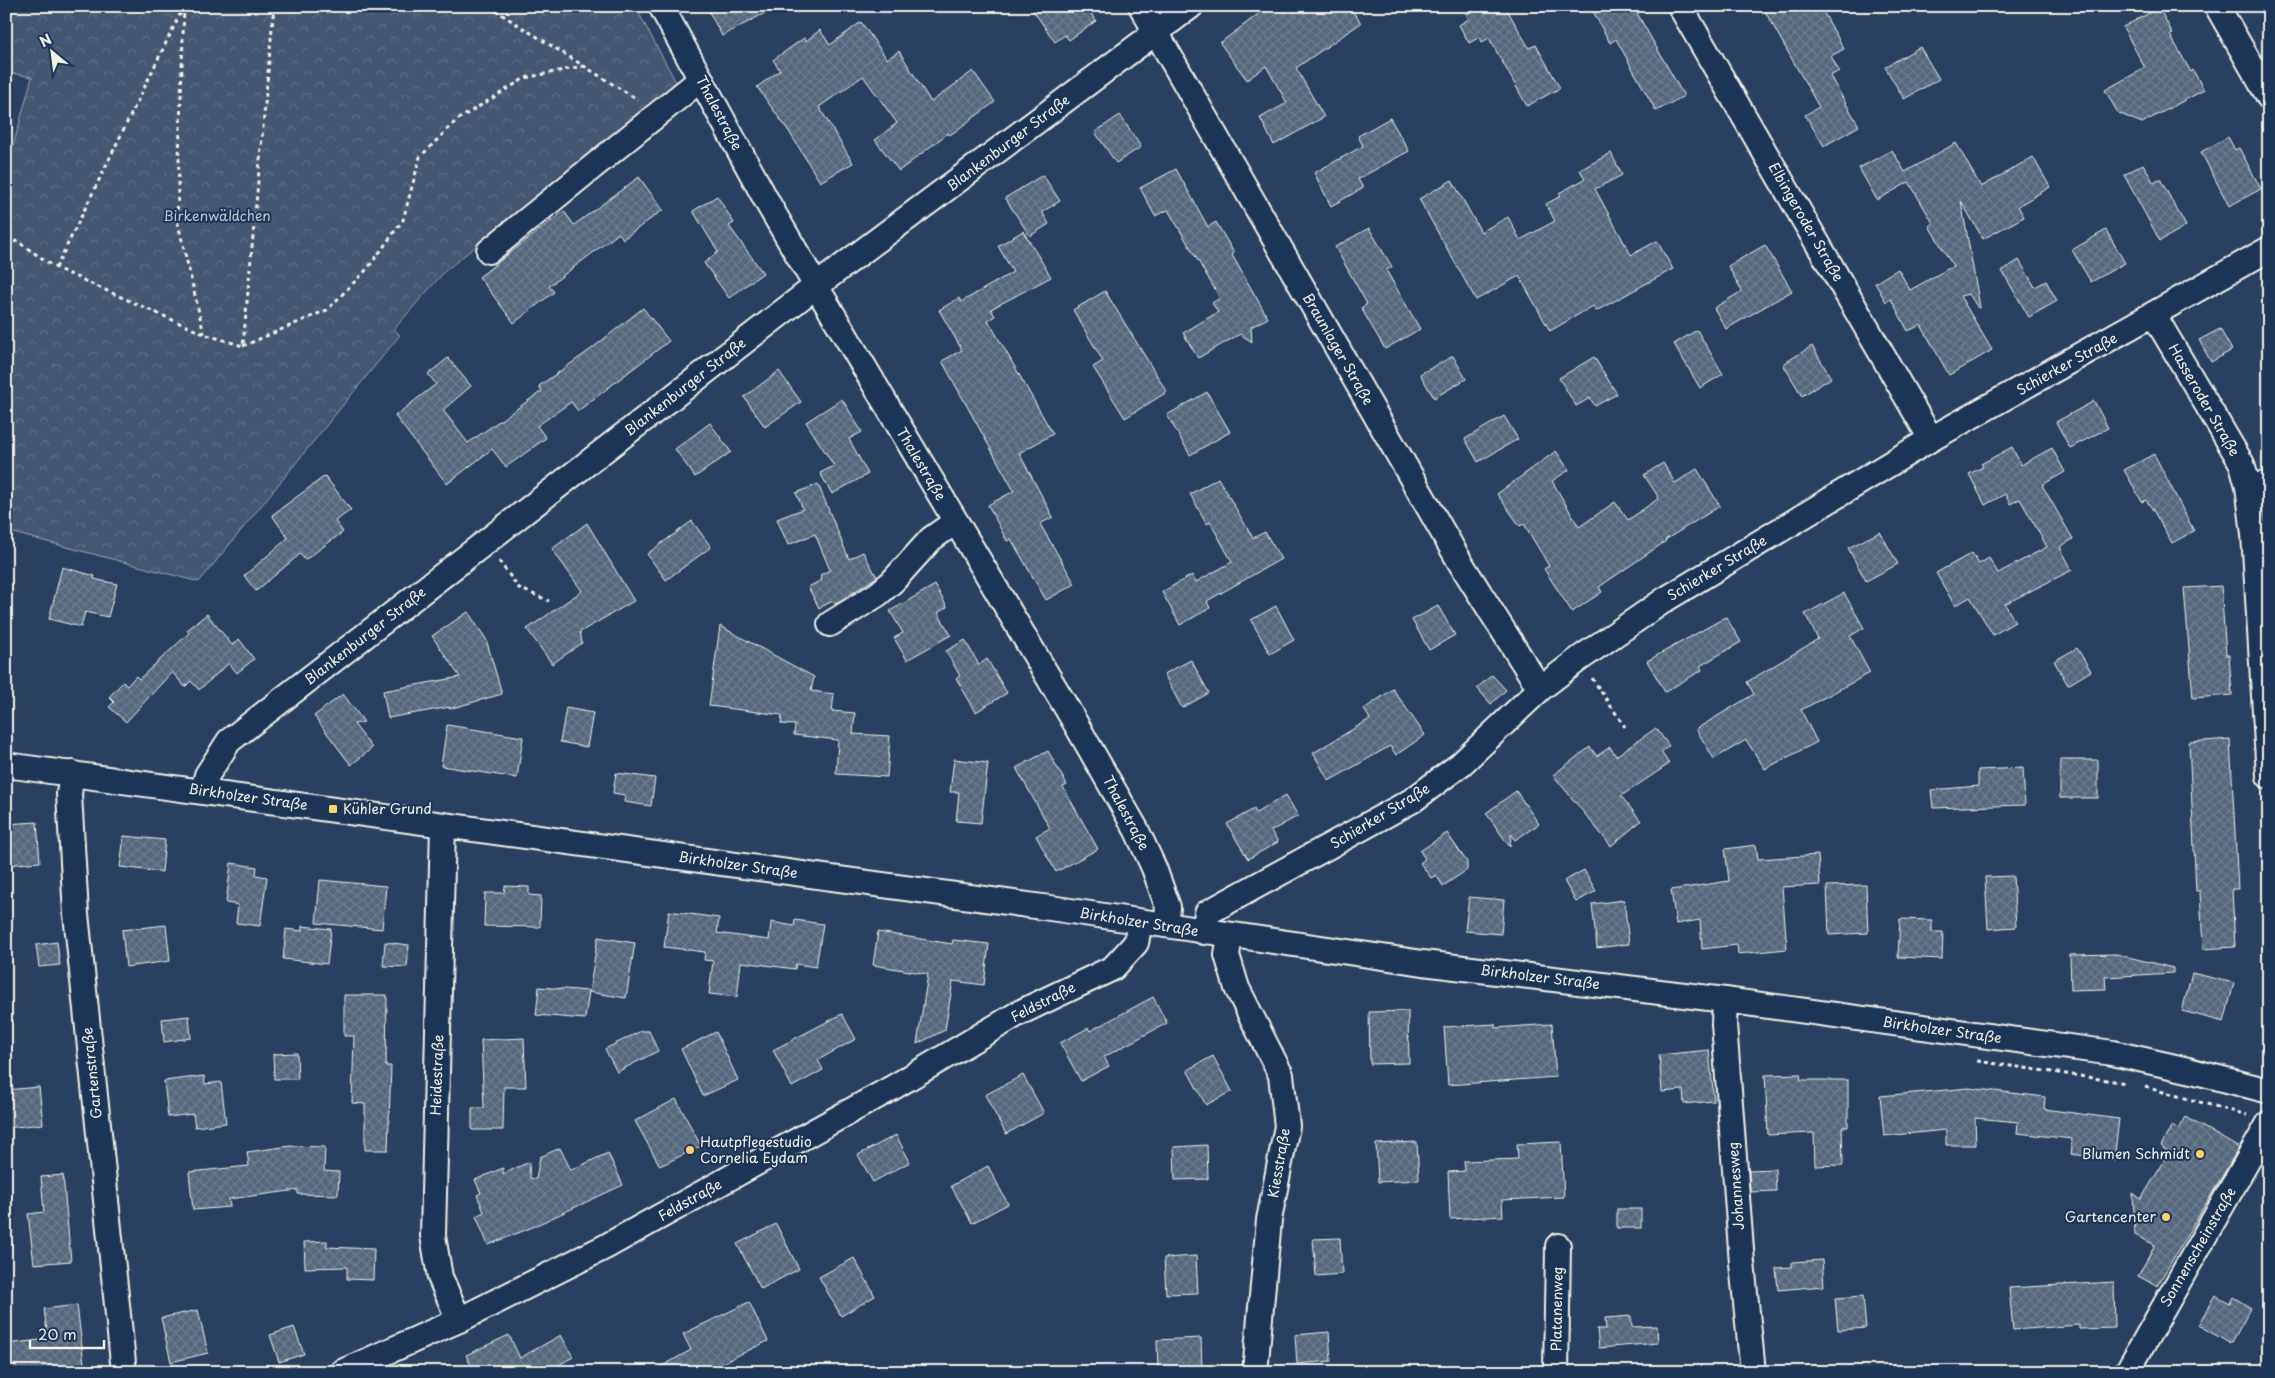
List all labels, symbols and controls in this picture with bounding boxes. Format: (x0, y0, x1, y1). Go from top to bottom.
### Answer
north arrow (28, 28, 78, 78)
text: N (36, 28, 55, 52)
street label: Thalestraße (691, 72, 748, 154)
street label: Blankenburger Straße (942, 89, 1074, 196)
street label: Elbingeroder Straße (1764, 158, 1849, 285)
park label: Birkenwäldchen (163, 205, 271, 226)
street label: Braunlager Straße (1298, 289, 1379, 408)
street label: Schierker Straße (2012, 327, 2121, 400)
street label: Blankenburger Straße (619, 332, 750, 441)
street label: Hasseroder Straße (2164, 339, 2245, 460)
street label: Thalestraße (891, 423, 952, 504)
street label: Schierker Straße (1663, 530, 1770, 606)
street label: Blankenburger Straße (299, 581, 430, 690)
street label: Thalestraße (1098, 772, 1155, 854)
street label: Birkholzer Straße (187, 778, 309, 815)
street label: Schierker Straße (1326, 778, 1433, 854)
place label: Kühler Grund (343, 798, 432, 819)
marker: Kühler Grund (327, 803, 339, 815)
street label: Birkholzer Straße (677, 846, 799, 883)
street label: Birkholzer Straße (1078, 902, 1200, 941)
street label: Birkholzer Straße (1479, 959, 1601, 994)
street label: Feldstraße (1007, 976, 1079, 1027)
street label: Birkholzer Straße (1881, 1011, 2003, 1048)
street label: Gartenstraße (76, 1026, 107, 1120)
street label: Heidestraße (425, 1034, 448, 1116)
street label: Kiesstraße (1262, 1126, 1295, 1199)
place label: Hautpflegestudio Cornelia Eydam (700, 1131, 812, 1168)
street label: Johannesweg (1722, 1141, 1749, 1231)
place label: Blumen Schmidt (2082, 1143, 2190, 1164)
marker: Hautpflegestudio Cornelia Eydam (684, 1144, 696, 1156)
marker: Blumen Schmidt (2194, 1148, 2206, 1160)
street label: Feldstraße (654, 1173, 726, 1226)
street label: Sonnenscheinstraße (2155, 1183, 2241, 1311)
place label: Gartencenter (2065, 1206, 2156, 1227)
marker: Gartencenter (2160, 1211, 2172, 1223)
street label: Platanenweg (1545, 1266, 1568, 1352)
scale bar (30, 1318, 104, 1350)
text: 20 m (38, 1322, 77, 1345)

